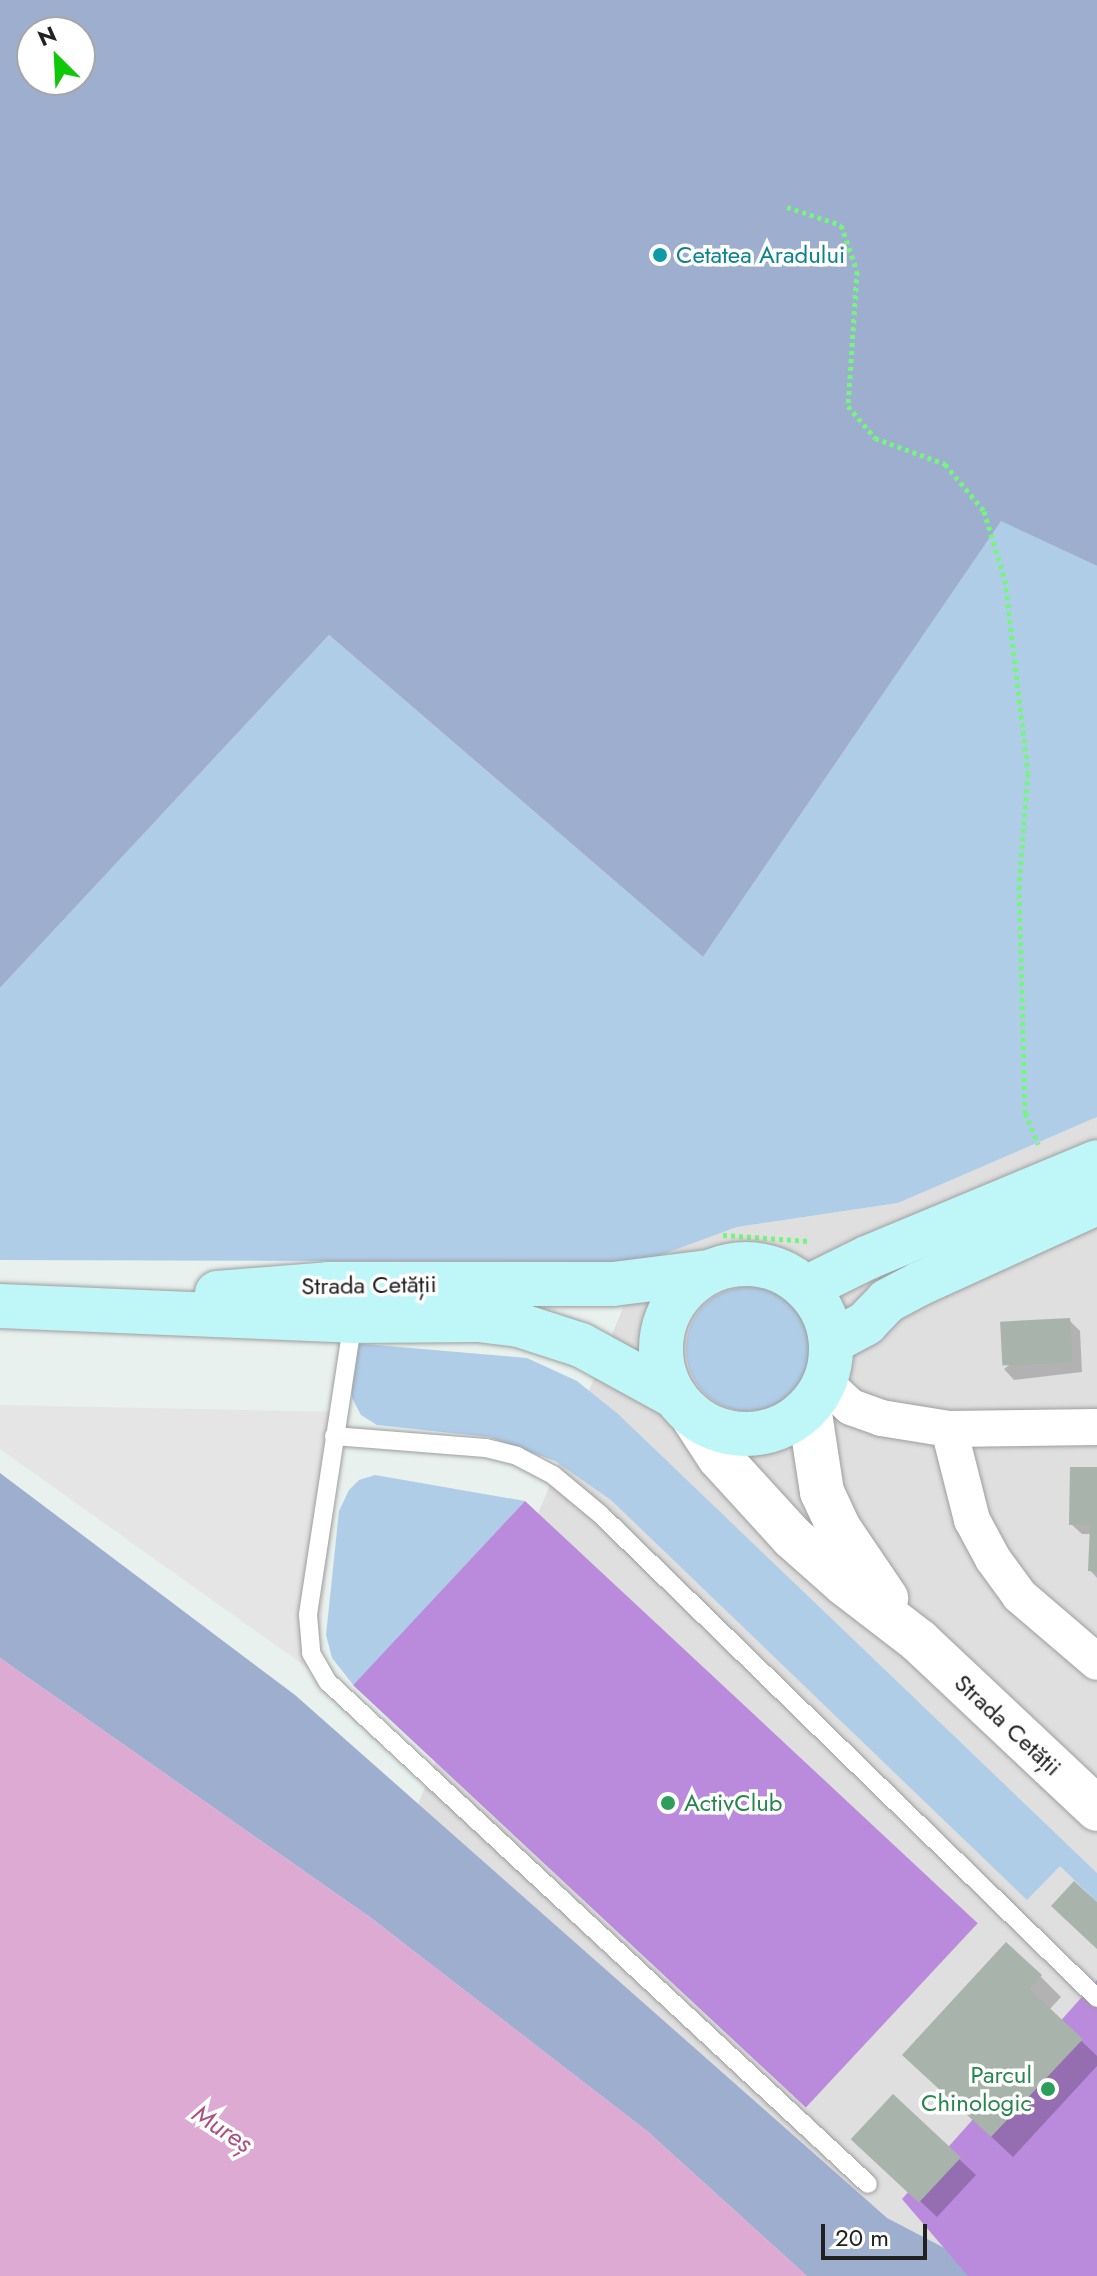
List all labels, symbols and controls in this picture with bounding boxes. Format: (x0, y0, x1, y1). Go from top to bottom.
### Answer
north arrow (16, 16, 96, 96)
text: N (33, 18, 62, 54)
place label: Cetatea Aradului (676, 241, 845, 269)
marker: Cetatea Aradului (651, 246, 669, 264)
street label: Strada Cetății (301, 1269, 437, 1301)
street label: Strada Cetății (949, 1668, 1067, 1782)
place label: ActivClub (684, 1789, 782, 1817)
marker: ActivClub (659, 1794, 677, 1812)
place label: Parcul Chinologic (921, 2061, 1032, 2117)
marker: Parcul Chinologic (1039, 2080, 1057, 2098)
water label: Mureș (186, 2098, 258, 2160)
scale bar (825, 2208, 931, 2258)
text: 20 m (835, 2220, 889, 2255)

